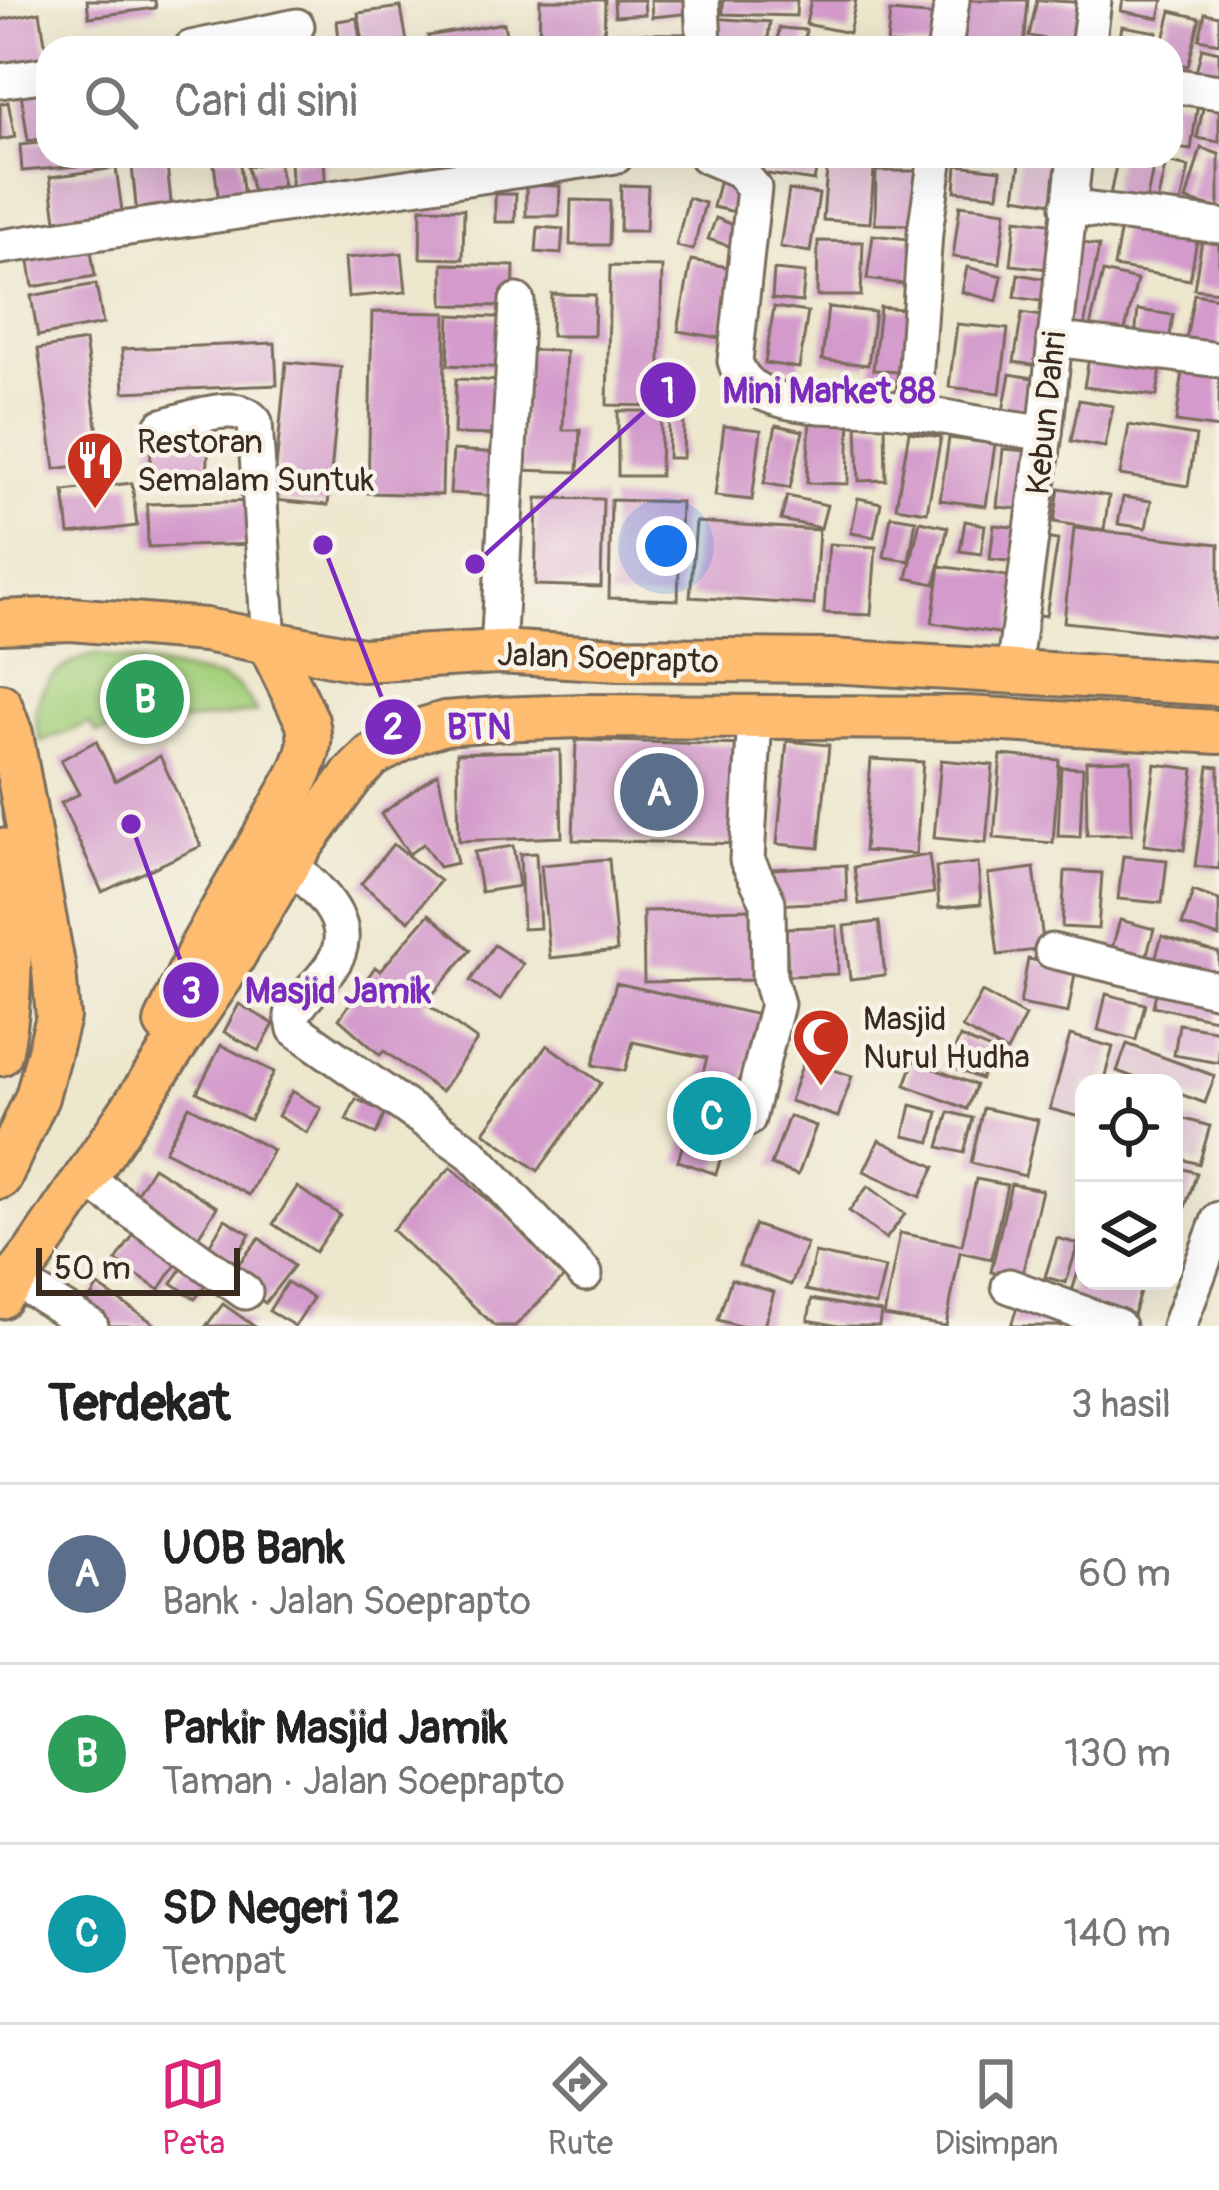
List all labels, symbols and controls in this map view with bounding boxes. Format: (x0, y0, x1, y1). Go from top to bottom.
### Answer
search box (36, 36, 1183, 168)
icon: search (78, 69, 144, 135)
text: Cari di sini (174, 74, 358, 130)
street label: Kebun Dahri (1018, 329, 1075, 497)
callout: Mini Market 88 (638, 354, 960, 426)
text: 1 (661, 369, 675, 414)
text: Mini Market 88 (722, 369, 936, 414)
place label: Restoran Semalam Suntuk (137, 422, 375, 501)
restaurant icon: Restoran Semalam Suntuk (64, 429, 126, 511)
your location (636, 516, 696, 576)
street label: Jalan Soeprapto (496, 634, 719, 683)
pin: B (106, 654, 184, 744)
callout: BTN (363, 691, 536, 763)
text: 2 (383, 705, 403, 750)
text: BTN (447, 705, 511, 750)
pin: A (620, 747, 698, 837)
callout: Masjid Jamik (161, 954, 456, 1026)
text: 3 (181, 969, 201, 1014)
text: Masjid Jamik (245, 969, 432, 1014)
place label: Masjid Nurul Hudha (863, 999, 1030, 1078)
mosque icon: Masjid Nurul Hudha (790, 1006, 852, 1088)
pin: C (673, 1071, 751, 1161)
map controls (1075, 1074, 1183, 1290)
button: locate (1075, 1074, 1183, 1182)
button: layers (1075, 1182, 1183, 1290)
scale bar (36, 1242, 240, 1295)
text: 50 m (54, 1248, 131, 1289)
text: Terdekat (48, 1372, 230, 1436)
text: 3 hasil (1071, 1380, 1171, 1429)
text: UOB Bank (162, 1521, 345, 1577)
text: A (74, 1549, 100, 1598)
text: 60 m (1079, 1549, 1171, 1598)
text: Bank · Jalan Soeprapto (162, 1577, 531, 1626)
text: Parkir Masjid Jamik (162, 1701, 507, 1757)
text: B (76, 1729, 98, 1778)
text: 130 m (1064, 1729, 1171, 1778)
text: Taman · Jalan Soeprapto (162, 1757, 565, 1806)
text: SD Negeri 12 (162, 1881, 400, 1937)
text: C (75, 1909, 99, 1958)
text: 140 m (1063, 1909, 1171, 1958)
text: Tempat (162, 1937, 286, 1986)
tab: Peta (160, 2051, 226, 2164)
tab: Rute (547, 2051, 613, 2164)
tab: Disimpan (934, 2051, 1059, 2164)

